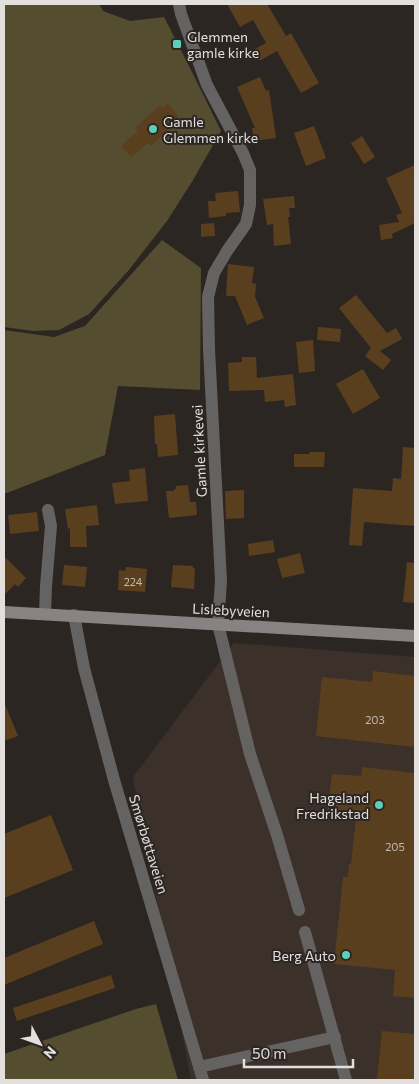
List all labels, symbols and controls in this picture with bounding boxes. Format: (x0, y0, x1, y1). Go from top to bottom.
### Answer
place label: Glemmen gamle kirke (187, 28, 259, 61)
marker: Glemmen gamle kirke (171, 38, 183, 50)
place label: Gamle Glemmen kirke (163, 113, 258, 146)
marker: Gamle Glemmen kirke (147, 123, 159, 135)
street label: Gamle kirkevei (188, 404, 210, 498)
house number: 224 (124, 575, 143, 588)
street label: Lislebyveien (192, 599, 270, 621)
house number: 203 (365, 713, 385, 726)
place label: Hageland Fredrikstad (296, 789, 369, 822)
street label: Smørbøttaveien (126, 792, 172, 896)
marker: Hageland Fredrikstad (373, 799, 385, 811)
house number: 205 (385, 840, 405, 853)
place label: Berg Auto (272, 947, 336, 964)
marker: Berg Auto (340, 949, 352, 961)
north arrow (15, 1019, 65, 1069)
scale bar (244, 1036, 353, 1068)
text: N (40, 1043, 60, 1062)
text: 50 m (252, 1044, 286, 1062)

